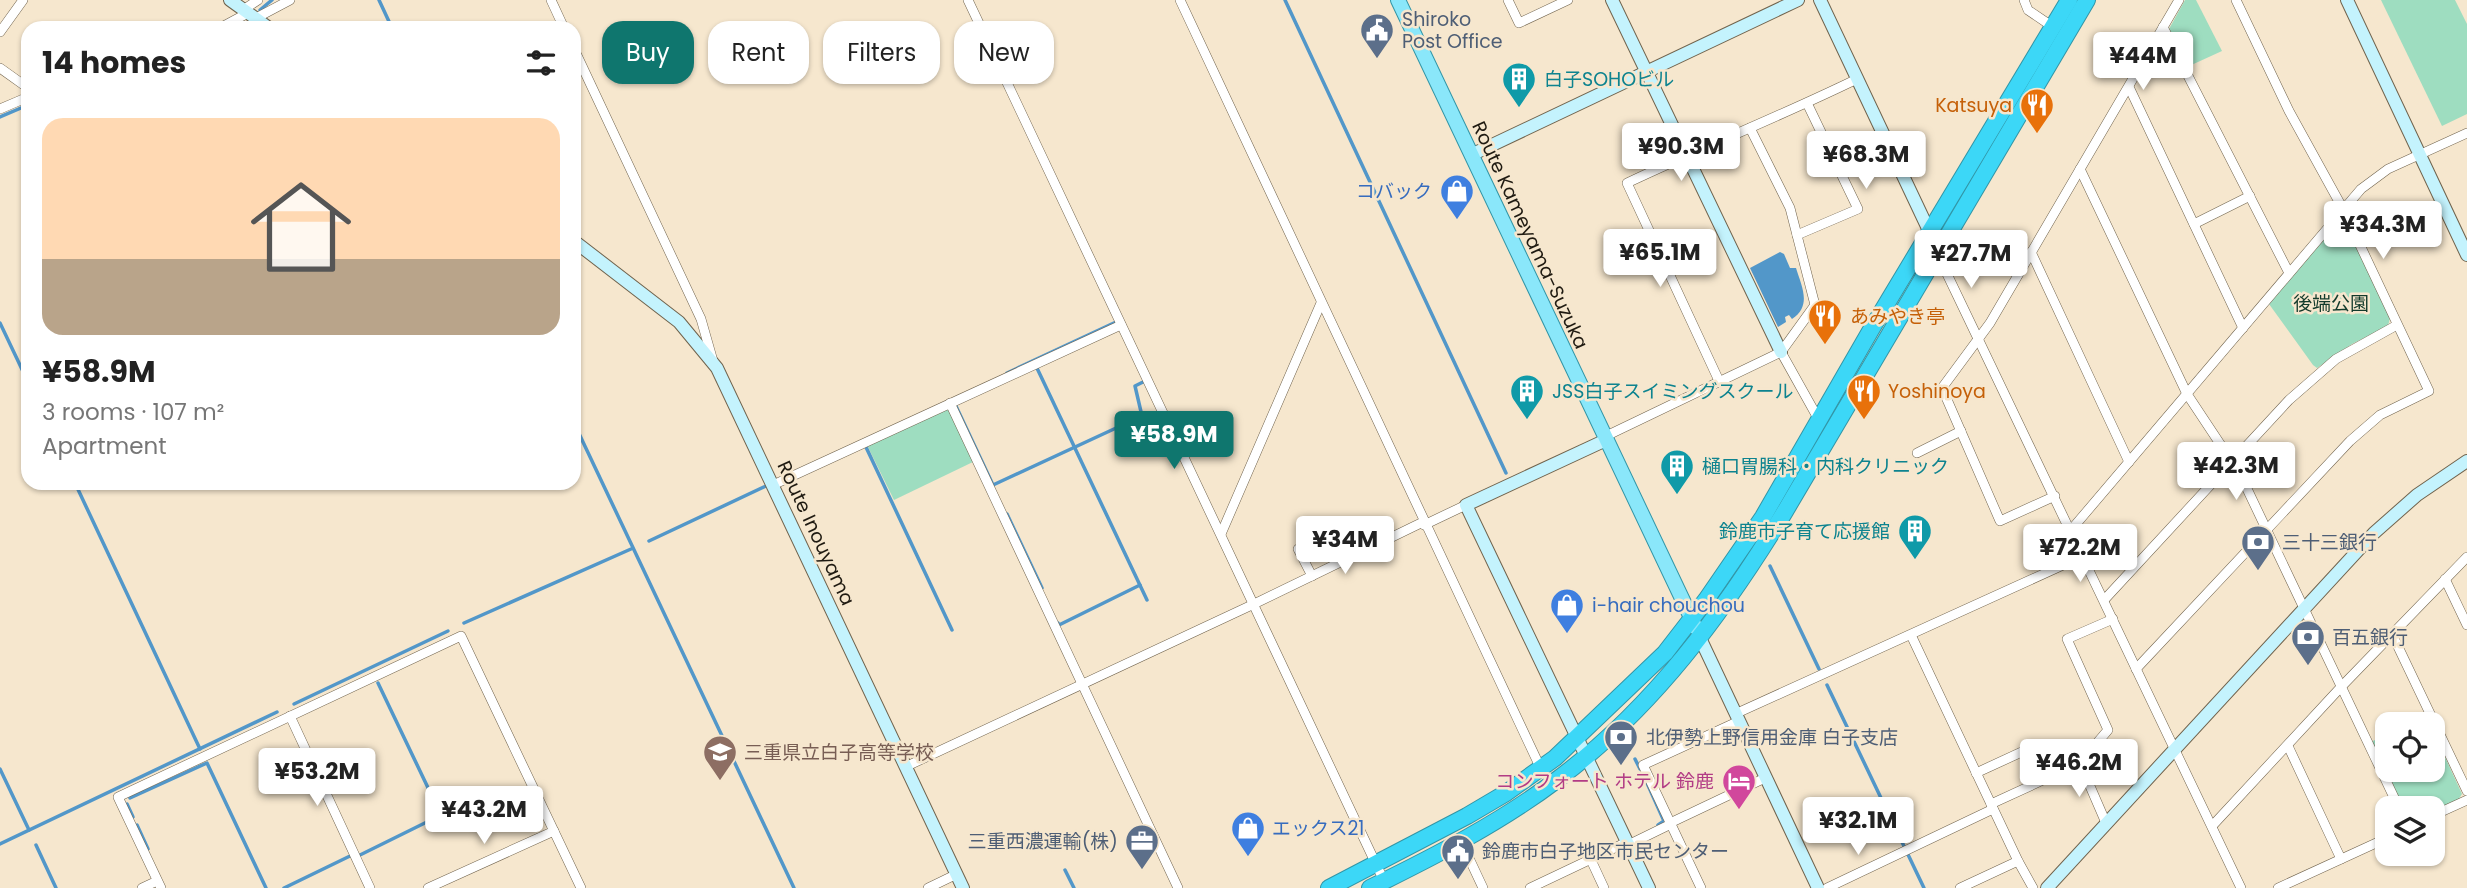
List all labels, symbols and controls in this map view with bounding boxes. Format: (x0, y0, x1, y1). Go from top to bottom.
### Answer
place label: Shiroko Post Office (1402, 6, 1503, 55)
public building icon: Shiroko Post Office (1358, 11, 1396, 60)
chip: Buy (602, 21, 694, 84)
chip: Rent (708, 21, 809, 84)
chip: Filters (823, 21, 940, 84)
chip: New (954, 21, 1054, 84)
pin: ¥44M (2102, 32, 2184, 92)
text: ¥44M (2109, 39, 2177, 71)
text: 14 homes (42, 41, 186, 84)
icon: filters (522, 44, 560, 82)
building icon: 白子SOHOビル (1500, 60, 1538, 109)
place label: 白子SOHOビル (1544, 66, 1674, 93)
restaurant icon: Katsuya (2018, 86, 2056, 135)
place label: Katsuya (1935, 92, 2012, 119)
street label: Route Kameyama-Suzuka (1465, 117, 1595, 353)
pin: ¥90.3M (1624, 124, 1738, 183)
text: ¥90.3M (1638, 130, 1724, 162)
pin: ¥68.3M (1809, 132, 1923, 191)
text: ¥68.3M (1823, 138, 1909, 170)
icon: home (238, 164, 364, 290)
shop icon: コバック (1438, 172, 1476, 221)
place label: コバック (1356, 178, 1432, 205)
pin: ¥34.3M (2326, 202, 2440, 261)
text: ¥34.3M (2340, 208, 2426, 240)
pin: ¥65.1M (1603, 230, 1717, 289)
pin: ¥27.7M (1914, 230, 2028, 290)
text: ¥65.1M (1619, 236, 1701, 268)
text: ¥27.7M (1931, 237, 2011, 269)
park label: 後端公園 (2293, 290, 2369, 317)
restaurant icon: あみやき亭 (1806, 297, 1844, 346)
place label: あみやき亭 (1850, 303, 1945, 330)
text: ¥58.9M (42, 350, 156, 393)
building icon: JSS白子スイミングスクール (1508, 372, 1546, 421)
restaurant icon: Yoshinoya (1845, 372, 1883, 421)
place label: JSS白子スイミングスクール (1552, 378, 1793, 405)
place label: Yoshinoya (1888, 378, 1986, 405)
text: 3 rooms · 107 m² (42, 396, 224, 428)
pin: ¥58.9M (1117, 412, 1231, 471)
text: ¥58.9M (1130, 418, 1218, 450)
text: Apartment (42, 430, 167, 462)
pin: ¥42.3M (2179, 442, 2293, 502)
building icon: 樋口胃腸科・内科クリニック (1658, 447, 1696, 496)
text: ¥42.3M (2193, 449, 2279, 481)
place label: 樋口胃腸科・内科クリニック (1702, 453, 1949, 480)
street label: Route Inouyama (771, 456, 861, 610)
building icon: 鈴鹿市子育て応援館 (1896, 512, 1934, 561)
pin: ¥34M (1304, 516, 1386, 576)
place label: 鈴鹿市子育て応援館 (1719, 518, 1890, 545)
text: ¥34M (1312, 523, 1378, 555)
bank icon: 三十三銀行 (2239, 523, 2277, 572)
pin: ¥72.2M (2023, 524, 2137, 584)
place label: 三十三銀行 (2282, 529, 2377, 556)
text: ¥72.2M (2039, 531, 2121, 563)
shop icon: i-hair chouchou (1548, 586, 1586, 635)
place label: i-hair chouchou (1592, 592, 1745, 619)
bank icon: 百五銀行 (2289, 618, 2327, 667)
place label: 百五銀行 (2332, 624, 2408, 651)
map controls (2375, 712, 2445, 866)
button: locate (2375, 712, 2445, 782)
bank icon: 北伊勢上野信用金庫 白子支店 (1602, 718, 1640, 767)
place label: 北伊勢上野信用金庫 白子支店 (1646, 724, 1898, 751)
school or university icon: 三重県立白子高等学校 (701, 733, 739, 782)
place label: 三重県立白子高等学校 (744, 739, 934, 766)
pin: ¥46.2M (2022, 740, 2136, 799)
text: ¥46.2M (2036, 746, 2122, 778)
pin: ¥53.2M (260, 748, 374, 808)
text: ¥53.2M (274, 755, 360, 787)
hotel icon: コンフォート ホテル 鈴鹿 (1720, 762, 1758, 811)
place label: コンフォート ホテル 鈴鹿 (1495, 768, 1714, 795)
pin: ¥43.2M (427, 786, 541, 846)
text: ¥43.2M (441, 793, 527, 825)
button: layers (2375, 796, 2445, 866)
pin: ¥32.1M (1801, 798, 1915, 857)
text: ¥32.1M (1819, 804, 1897, 836)
shop icon: エックス21 (1229, 809, 1267, 858)
place label: エックス21 (1272, 815, 1364, 842)
office icon: 三重西濃運輸(株) (1123, 822, 1161, 871)
place label: 三重西濃運輸(株) (968, 828, 1118, 855)
public building icon: 鈴鹿市白子地区市民センター (1439, 832, 1477, 881)
place label: 鈴鹿市白子地区市民センター (1482, 838, 1729, 865)

